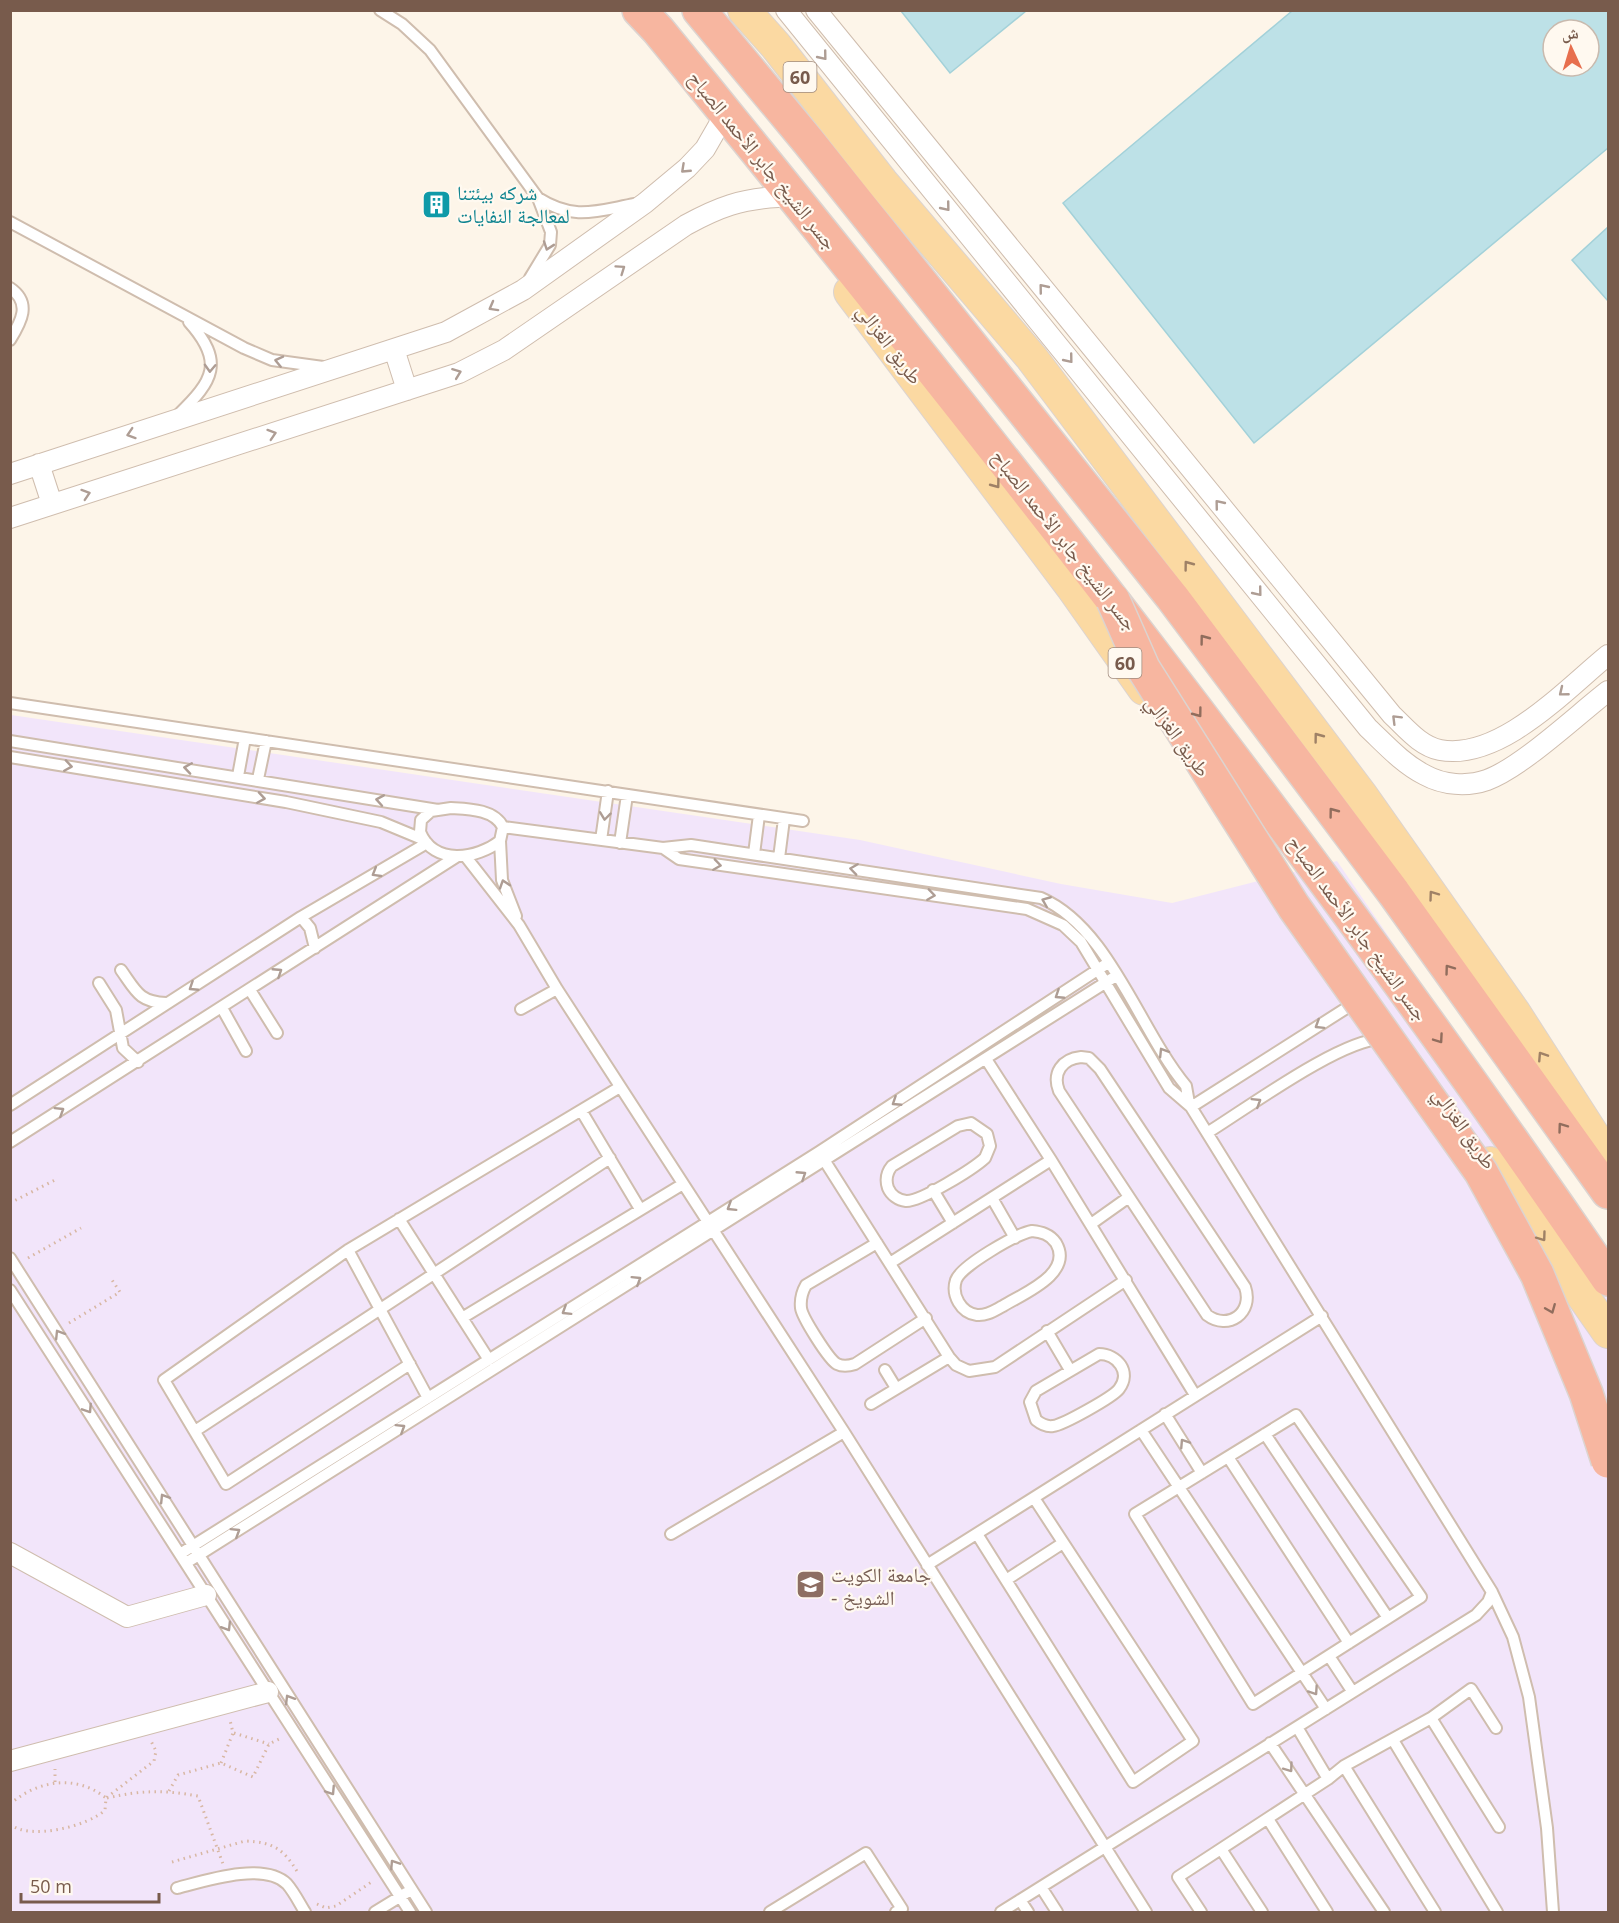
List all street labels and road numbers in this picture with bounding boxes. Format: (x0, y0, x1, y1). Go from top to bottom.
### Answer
road number: 60 (784, 62, 816, 92)
street label: جسر الشيخ جابر الأحمد الصباح (682, 65, 844, 255)
street label: طريق الغزالي (848, 298, 929, 392)
street label: جسر الشيخ جابر الأحمد الصباح (986, 444, 1144, 636)
road number: 60 (1108, 648, 1142, 678)
street label: طريق الغزالي (1137, 690, 1217, 784)
street label: جسر الشيخ جابر الأحمد الصباح (1282, 830, 1435, 1026)
street label: طريق الغزالي (1424, 1082, 1503, 1176)

